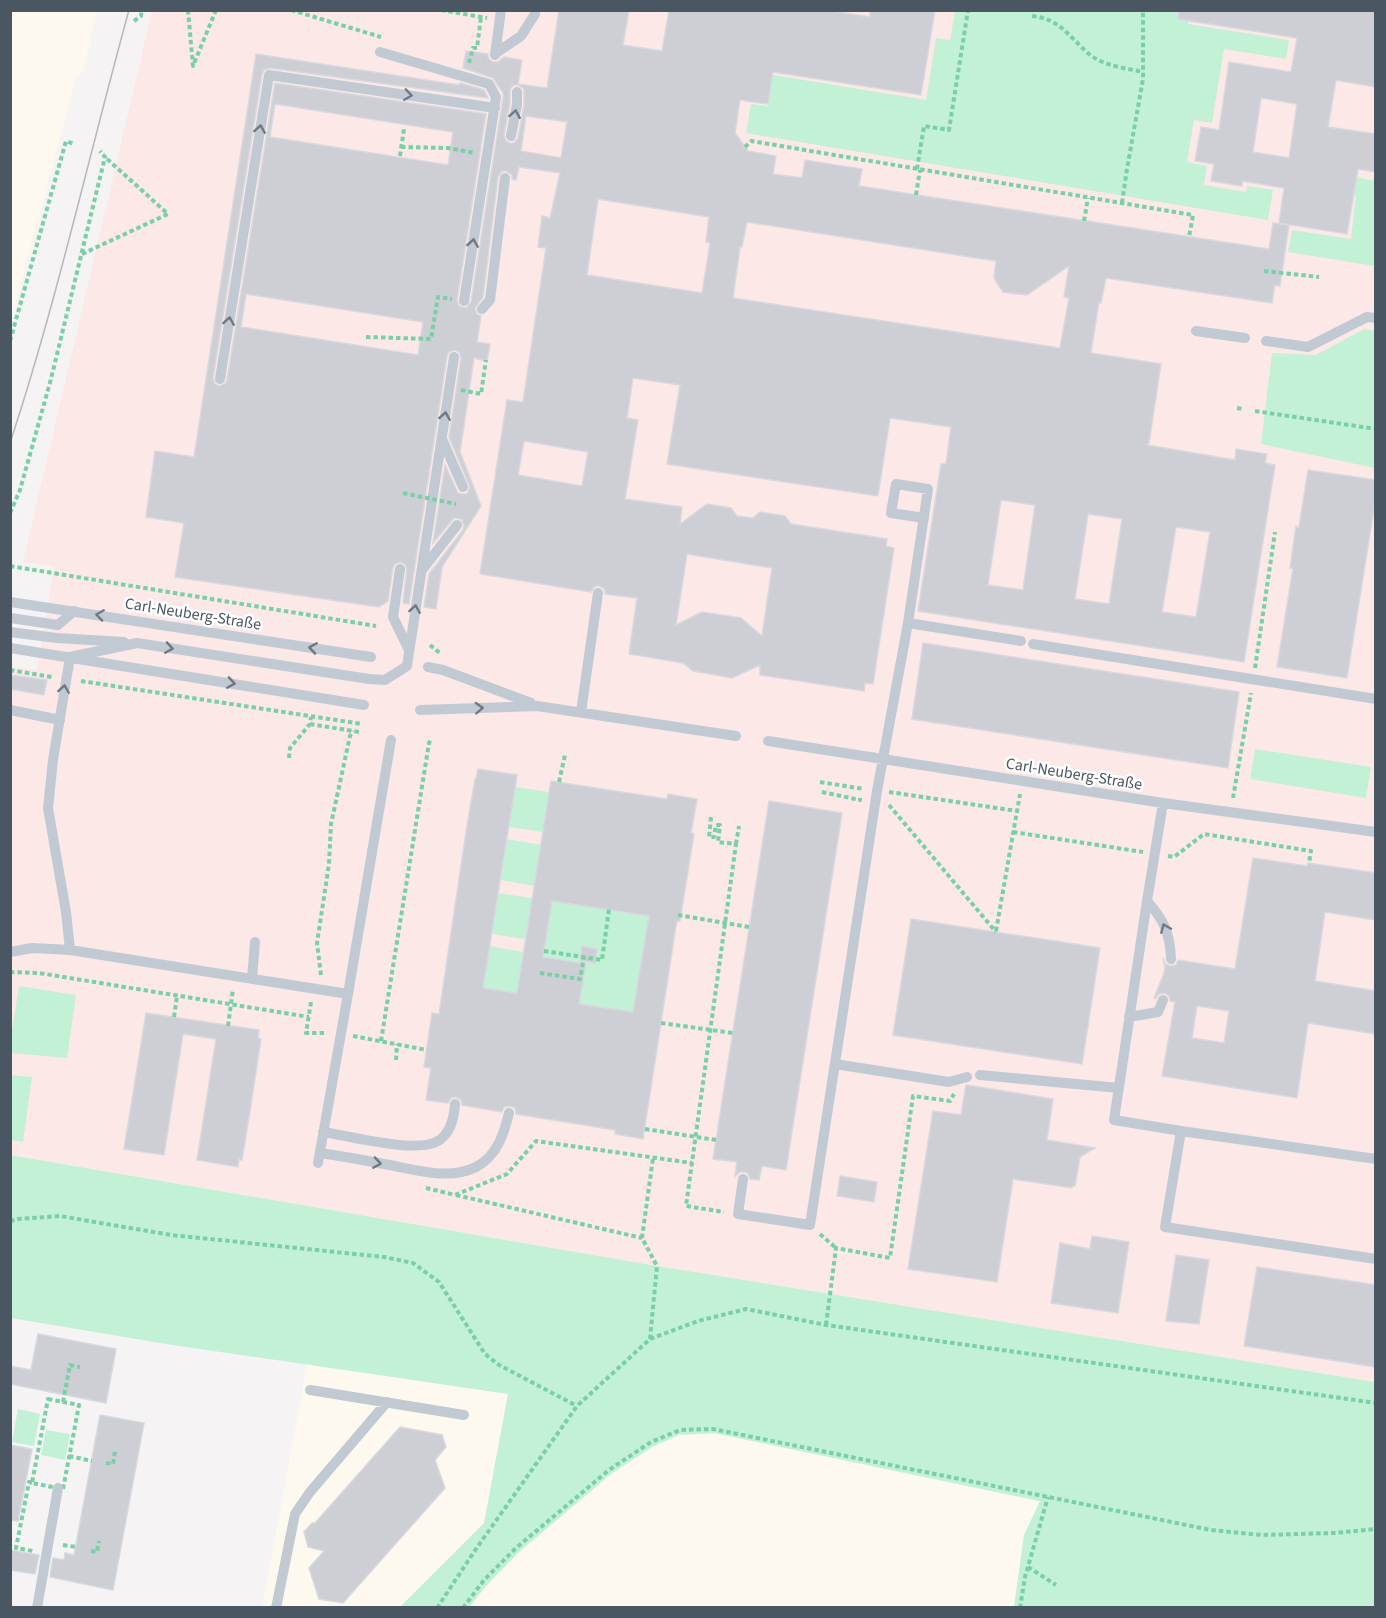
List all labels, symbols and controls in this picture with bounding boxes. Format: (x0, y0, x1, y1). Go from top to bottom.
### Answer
one-way arrow (403, 89, 413, 101)
one-way arrow (508, 109, 521, 119)
one-way arrow (253, 124, 266, 134)
one-way arrow (466, 238, 479, 248)
one-way arrow (222, 317, 235, 327)
one-way arrow (439, 411, 451, 421)
street label: Carl-Neuberg-Straße (123, 592, 263, 636)
one-way arrow (409, 604, 421, 613)
one-way arrow (95, 609, 104, 621)
one-way arrow (164, 641, 173, 653)
one-way arrow (309, 643, 318, 655)
one-way arrow (227, 677, 236, 689)
one-way arrow (58, 684, 70, 693)
one-way arrow (474, 702, 483, 715)
street label: Carl-Neuberg-Straße (1004, 752, 1144, 796)
one-way arrow (1160, 923, 1172, 934)
one-way arrow (373, 1156, 382, 1168)

